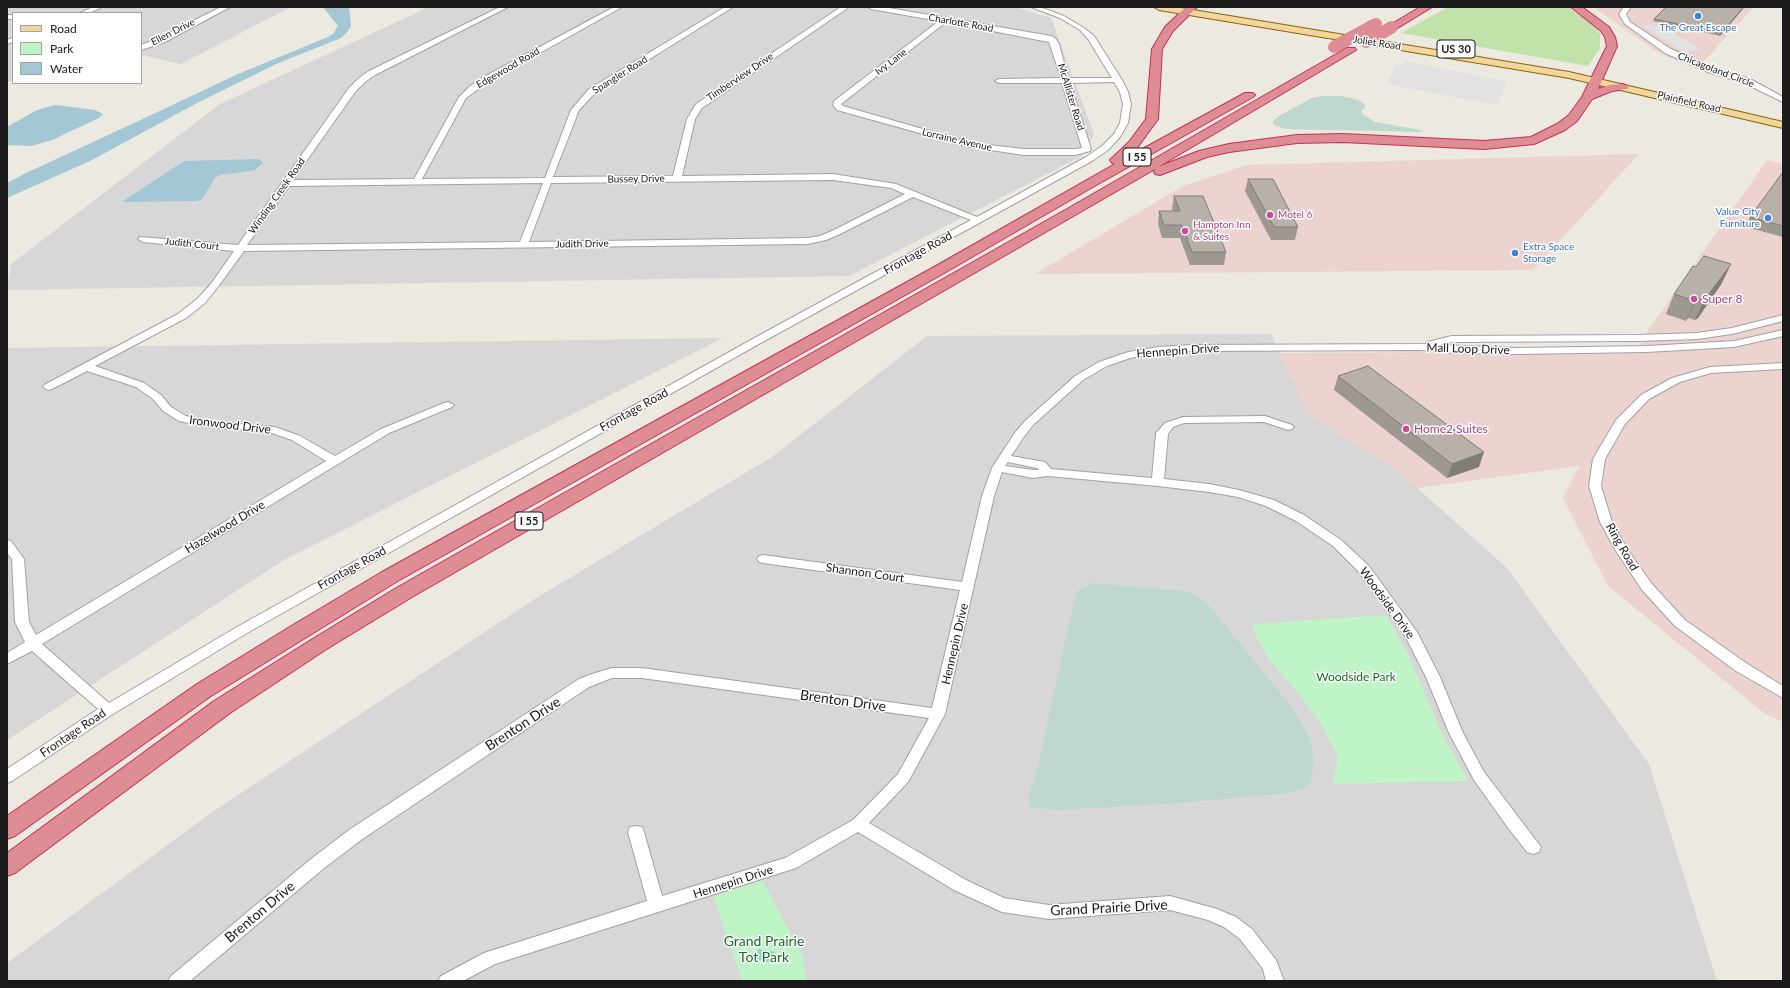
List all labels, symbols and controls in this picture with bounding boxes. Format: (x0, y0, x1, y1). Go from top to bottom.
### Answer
street label: Charlotte Road (928, 11, 994, 35)
marker: The Great Escape (1693, 11, 1703, 21)
legend (12, 12, 142, 84)
street label: Ellen Drive (149, 16, 197, 48)
text: Road (50, 21, 77, 36)
place label: The Great Escape (1660, 22, 1736, 34)
street label: Joliet Road (1352, 33, 1402, 53)
road number: US 30 (1437, 40, 1475, 58)
text: Park (50, 41, 73, 56)
street label: Edgewood Road (474, 45, 542, 91)
street label: Ivy Lane (873, 46, 909, 78)
street label: Timberview Drive (704, 50, 776, 104)
street label: Chicagoland Circle (1676, 50, 1756, 90)
street label: Spangler Road (590, 53, 650, 97)
text: Water (50, 61, 83, 76)
street label: McAllister Road (1055, 62, 1087, 132)
street label: Plainfield Road (1656, 89, 1722, 115)
street label: Lorraine Avenue (921, 126, 993, 154)
road number: I 55 (1123, 148, 1151, 166)
street label: Winding Creek Road (246, 156, 308, 236)
street label: Bussey Drive (607, 173, 665, 185)
place label: Value City Furniture (1715, 206, 1760, 230)
place label: Motel 6 (1278, 209, 1312, 221)
marker: Motel 6 (1265, 210, 1275, 220)
marker: Value City Furniture (1763, 213, 1773, 223)
place label: Hampton Inn & Suites (1193, 219, 1250, 242)
marker: Hampton Inn & Suites (1180, 226, 1190, 236)
street label: Frontage Road (881, 228, 955, 278)
street label: Judith Court (164, 235, 220, 253)
street label: Judith Drive (555, 238, 609, 250)
place label: Extra Space Storage (1523, 241, 1574, 264)
marker: Extra Space Storage (1510, 248, 1520, 258)
place label: Super 8 (1702, 292, 1743, 306)
marker: Super 8 (1689, 294, 1699, 304)
street label: Mall Loop Drive (1426, 340, 1510, 358)
street label: Hennepin Drive (1136, 341, 1220, 361)
street label: Frontage Road (597, 385, 671, 435)
street label: Ironwood Drive (188, 413, 272, 437)
place label: Home2 Suites (1414, 422, 1488, 436)
marker: Home2 Suites (1401, 424, 1411, 434)
street label: Hazelwood Drive (182, 497, 268, 557)
road number: I 55 (515, 512, 543, 530)
street label: Ring Road (1603, 520, 1641, 574)
street label: Frontage Road (315, 543, 389, 593)
street label: Shannon Court (825, 560, 905, 586)
street label: Woodside Drive (1356, 564, 1418, 642)
street label: Hennepin Drive (939, 602, 971, 686)
park label: Woodside Park (1316, 670, 1396, 684)
street label: Brenton Drive (799, 687, 887, 715)
street label: Brenton Drive (482, 693, 564, 755)
street label: Frontage Road (37, 706, 109, 760)
street label: Hennepin Drive (691, 862, 775, 902)
street label: Brenton Drive (221, 878, 299, 946)
street label: Grand Prairie Drive (1050, 897, 1168, 919)
park label: Grand Prairie Tot Park (724, 933, 804, 966)

